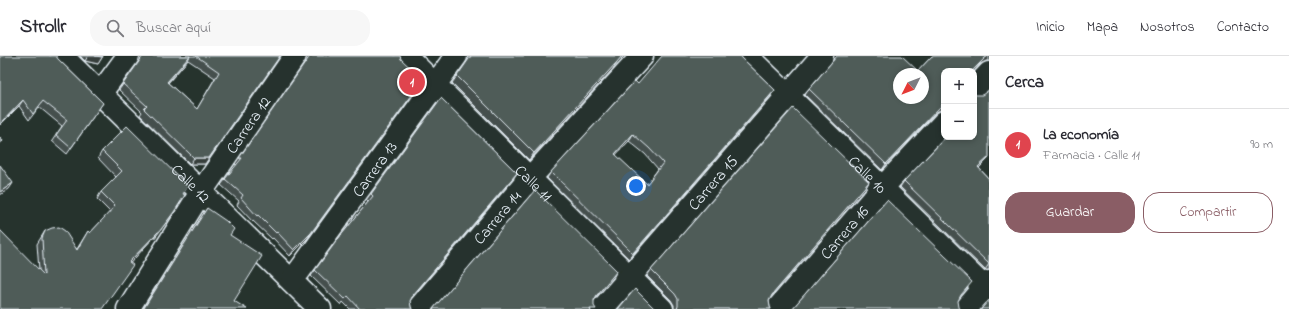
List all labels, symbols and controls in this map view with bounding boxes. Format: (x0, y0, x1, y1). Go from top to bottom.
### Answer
search box (90, 10, 370, 46)
text: Strollr (20, 14, 66, 41)
icon: search (104, 17, 126, 39)
text: Buscar aquí (136, 17, 211, 39)
text: Inicio (1036, 17, 1065, 38)
text: Mapa (1087, 17, 1118, 38)
text: Nosotros (1140, 17, 1195, 38)
text: Contacto (1217, 17, 1269, 38)
pin: 1 (399, 67, 425, 97)
north arrow (893, 68, 929, 104)
map controls (941, 68, 977, 140)
button: + (941, 68, 977, 104)
text: Cerca (1005, 70, 1044, 95)
street label: Carrera 12 (221, 92, 278, 159)
button: − (941, 104, 977, 140)
text: La economía (1043, 124, 1119, 146)
text: 1 (1016, 135, 1020, 154)
text: 90 m (1250, 135, 1273, 154)
street label: Carrera 13 (347, 137, 404, 203)
text: Farmacia · Calle 11 (1043, 146, 1140, 165)
street label: Carrera 15 (683, 151, 745, 216)
street label: Calle 10 (842, 151, 892, 200)
street label: Calle 12 (165, 159, 215, 209)
street label: Calle 11 (508, 160, 557, 208)
your location (626, 176, 646, 196)
street label: Carrera 14 (468, 186, 528, 250)
button: Guardar (1005, 192, 1135, 233)
button: Compartir (1143, 192, 1273, 233)
street label: Carrera 16 (815, 201, 876, 265)

